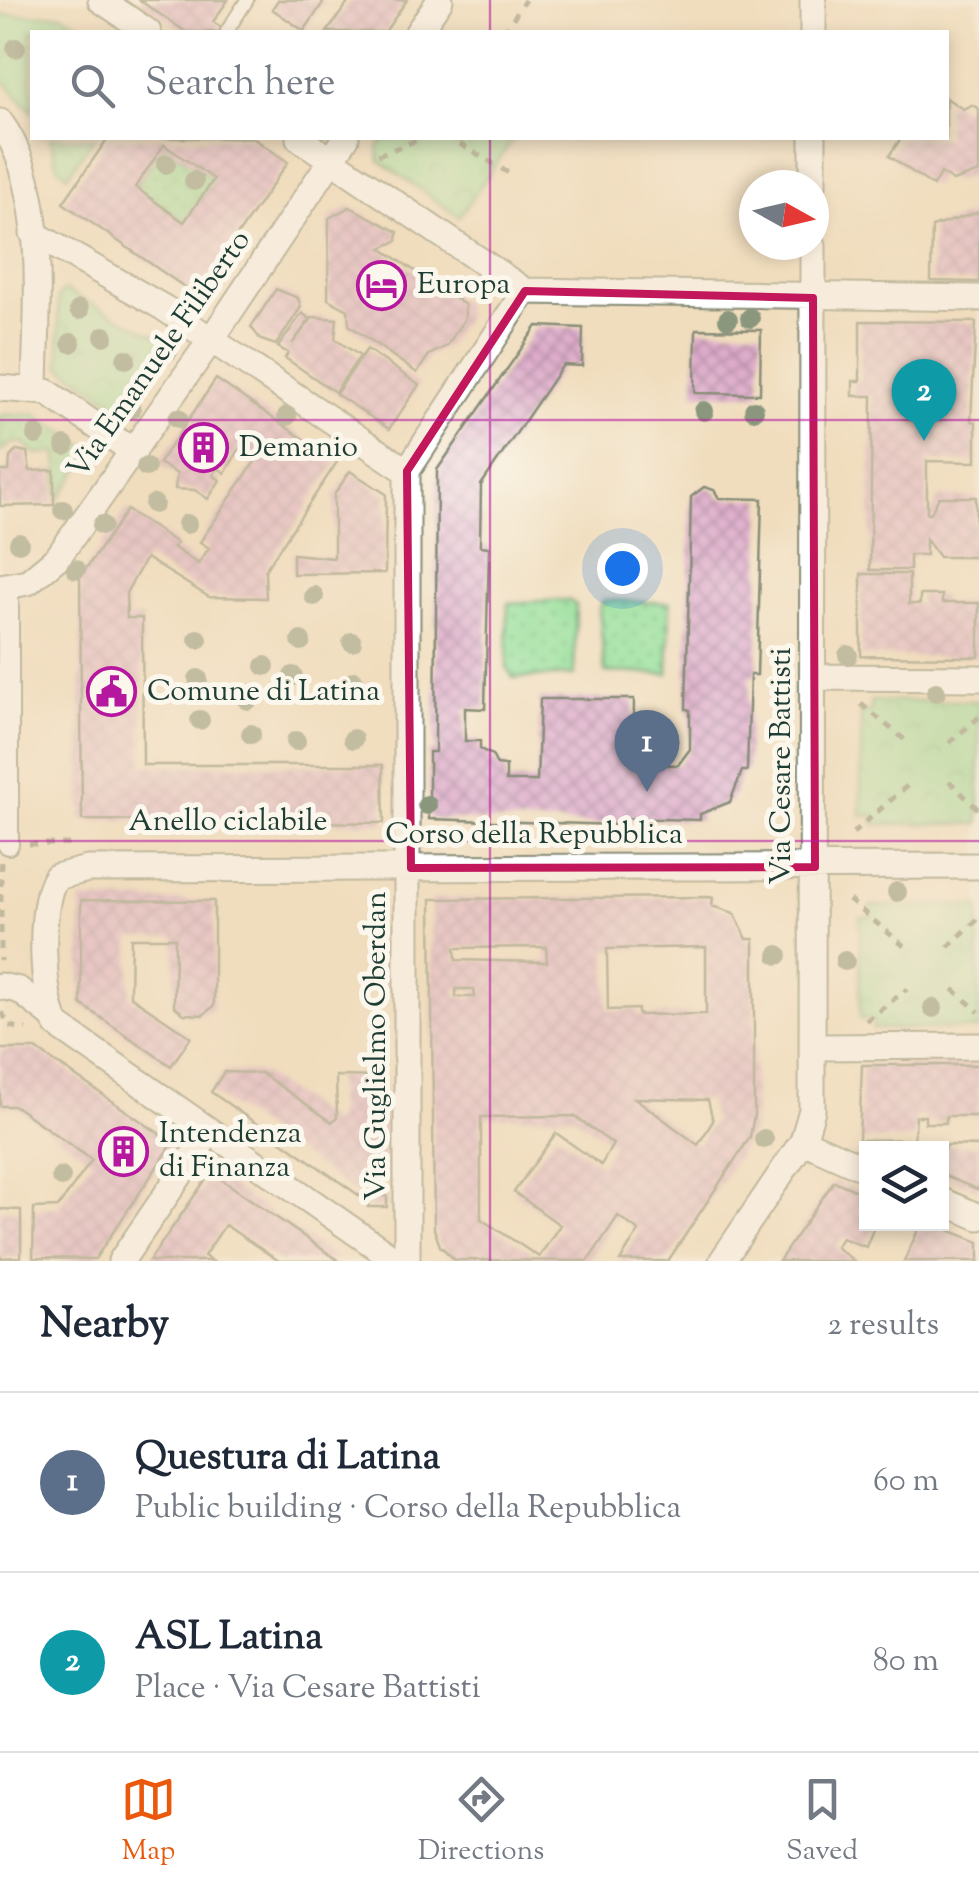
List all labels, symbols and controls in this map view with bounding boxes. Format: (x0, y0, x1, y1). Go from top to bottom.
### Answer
search box (30, 30, 949, 140)
icon: search (65, 58, 120, 113)
text: Search here (145, 58, 336, 112)
north arrow (739, 170, 829, 260)
street label: Via Emanuele Filiberto (58, 222, 262, 488)
hotel icon: Europa (356, 259, 408, 311)
place label: Europa (417, 264, 510, 307)
pin: 2 (892, 358, 956, 441)
building icon: Demanio (178, 422, 230, 474)
place label: Demanio (239, 427, 358, 470)
your location (597, 543, 648, 594)
street label: Via Cesare Battisti (761, 647, 804, 885)
public building icon: Comune di Latina (86, 666, 138, 718)
place label: Comune di Latina (147, 671, 380, 714)
pin: 1 (614, 710, 680, 792)
street label: Anello ciclabile (128, 801, 328, 844)
street label: Corso della Repubblica (385, 814, 683, 857)
street label: Via Guglielmo Oberdan (356, 891, 399, 1201)
place label: Intendenza di Finanza (159, 1113, 302, 1190)
building icon: Intendenza di Finanza (98, 1125, 150, 1177)
map controls (859, 1141, 949, 1231)
button: layers (859, 1141, 949, 1231)
text: Nearby (40, 1296, 169, 1356)
text: 2 results (827, 1303, 939, 1349)
text: Questura di Latina (135, 1432, 440, 1486)
text: 1 (67, 1459, 78, 1505)
text: 60 m (873, 1459, 939, 1505)
text: Public building · Corso della Repubblica (135, 1486, 681, 1532)
text: ASL Latina (135, 1612, 323, 1666)
text: 2 (65, 1639, 80, 1685)
text: 80 m (873, 1639, 939, 1685)
text: Place · Via Cesare Battisti (135, 1666, 481, 1712)
tab: Map (121, 1772, 176, 1872)
tab: Directions (418, 1772, 544, 1872)
tab: Saved (786, 1772, 858, 1872)

